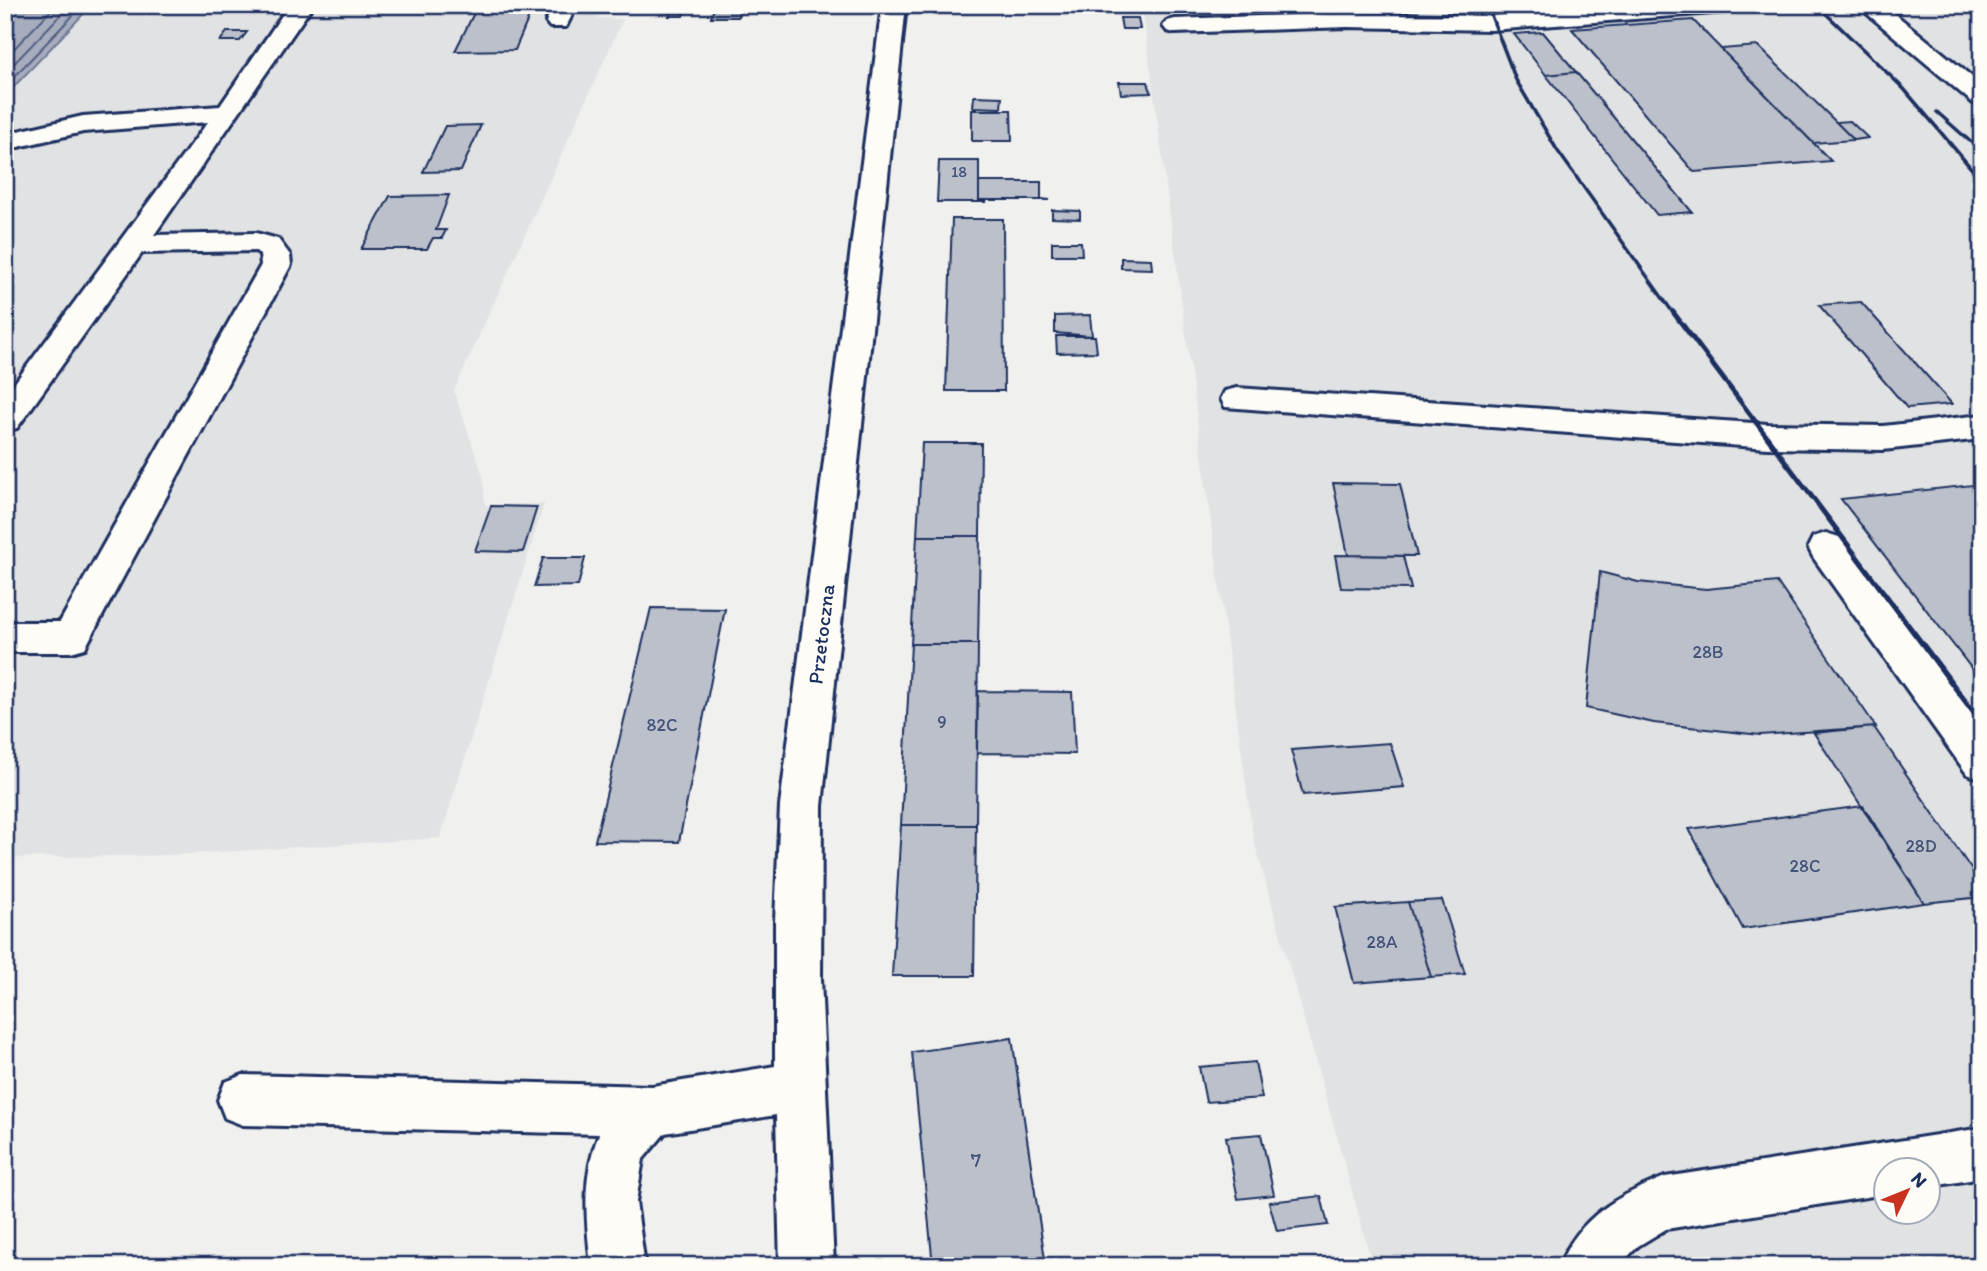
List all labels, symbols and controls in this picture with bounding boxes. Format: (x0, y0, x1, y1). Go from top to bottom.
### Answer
house number: 18 (951, 162, 967, 181)
street label: Przetoczna (802, 582, 840, 685)
house number: 28B (1693, 641, 1723, 663)
house number: 9 (937, 711, 947, 733)
house number: 82C (647, 714, 677, 736)
house number: 28D (1905, 835, 1937, 857)
house number: 28C (1790, 855, 1820, 877)
house number: 28A (1367, 931, 1398, 953)
house number: 7 (971, 1147, 981, 1172)
north arrow (1871, 1156, 1941, 1226)
text: N (1906, 1167, 1932, 1192)

